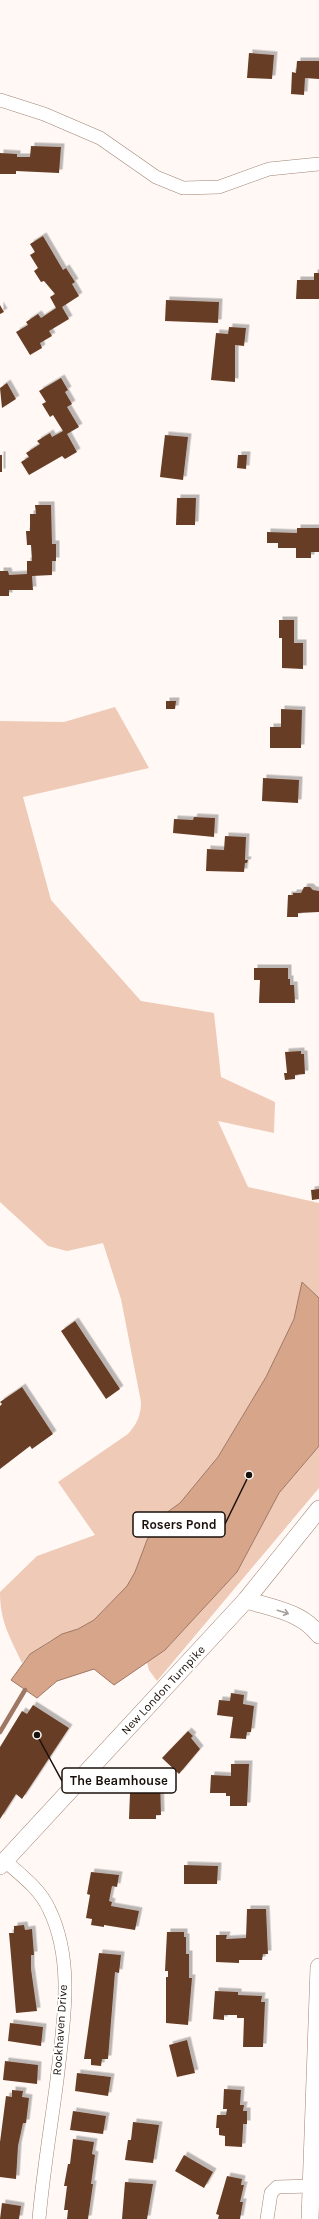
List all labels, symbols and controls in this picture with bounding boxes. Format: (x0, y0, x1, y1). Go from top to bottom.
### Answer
callout: Rosers Pond (133, 1512, 225, 1537)
text: Rosers Pond (141, 1517, 217, 1532)
one-way arrow (277, 1608, 289, 1616)
street label: New London Turnpike (118, 1643, 208, 1737)
callout: The Beamhouse (62, 1768, 176, 1793)
text: The Beamhouse (70, 1773, 168, 1788)
street label: Rockhaven Drive (50, 1984, 70, 2076)

